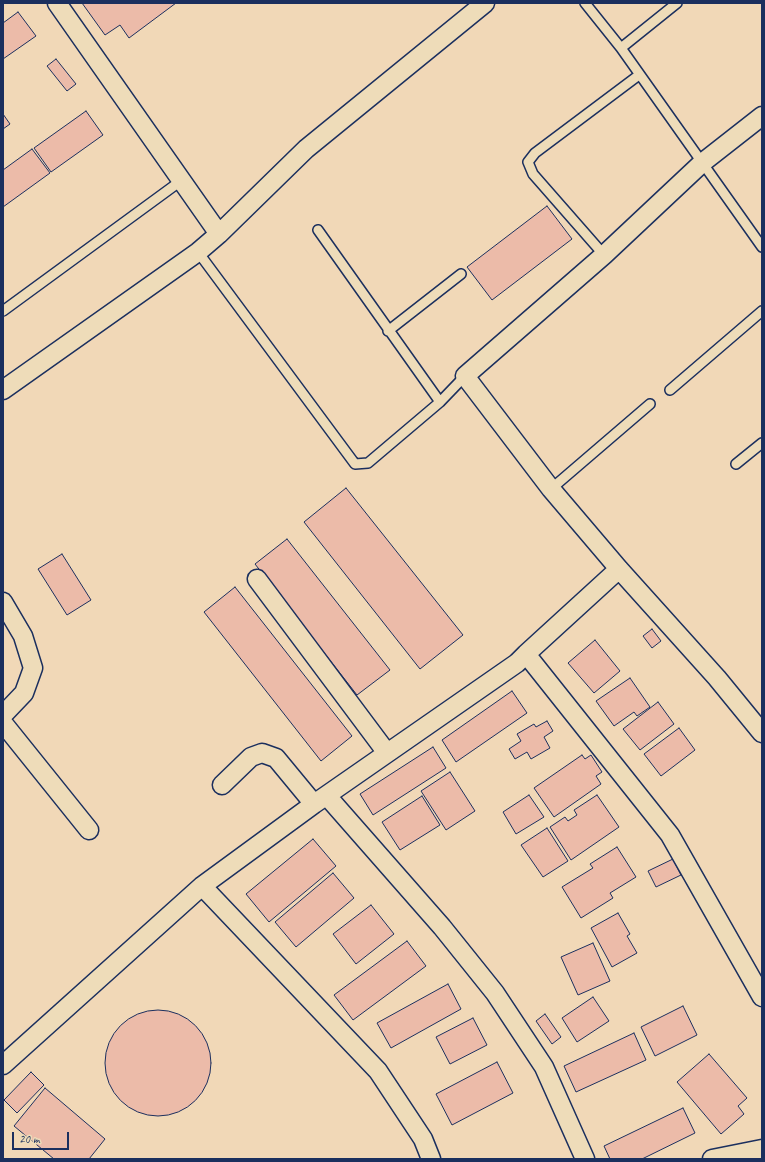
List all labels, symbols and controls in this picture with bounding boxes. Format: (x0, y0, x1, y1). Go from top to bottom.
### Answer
scale bar (14, 1124, 71, 1150)
text: 20 m (19, 1131, 39, 1147)

